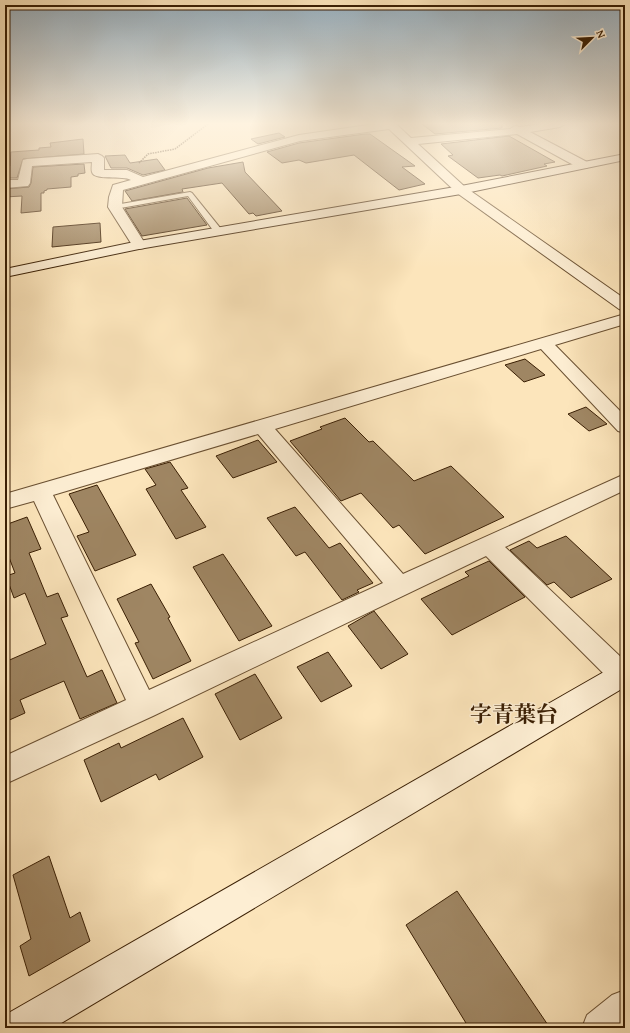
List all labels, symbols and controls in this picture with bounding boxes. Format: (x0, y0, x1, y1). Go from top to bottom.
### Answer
north arrow (572, 18, 612, 58)
text: N (592, 27, 610, 41)
district label: 字青葉台 (470, 698, 558, 730)

